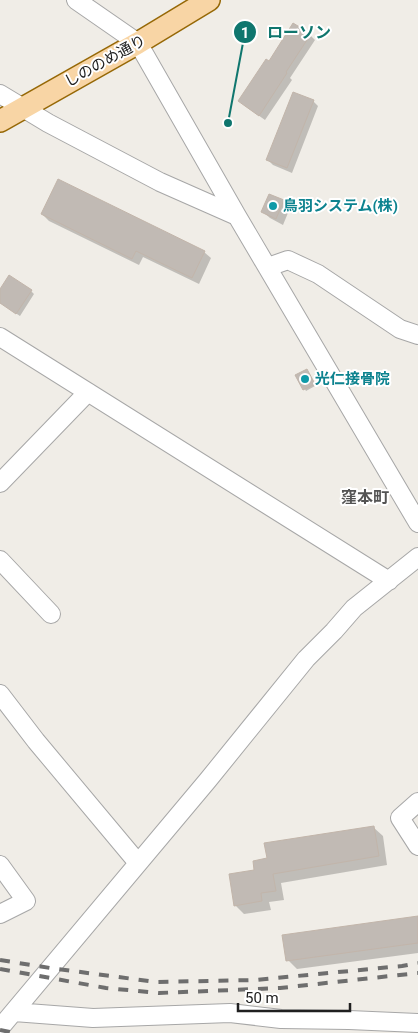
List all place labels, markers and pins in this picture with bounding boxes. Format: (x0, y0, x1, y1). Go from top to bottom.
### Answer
callout: ローソン (232, 17, 341, 48)
place label: 鳥羽システム(株) (283, 197, 398, 215)
marker: 鳥羽システム(株) (267, 200, 279, 212)
place label: 光仁接骨院 (315, 370, 390, 388)
marker: 光仁接骨院 (299, 373, 311, 385)

